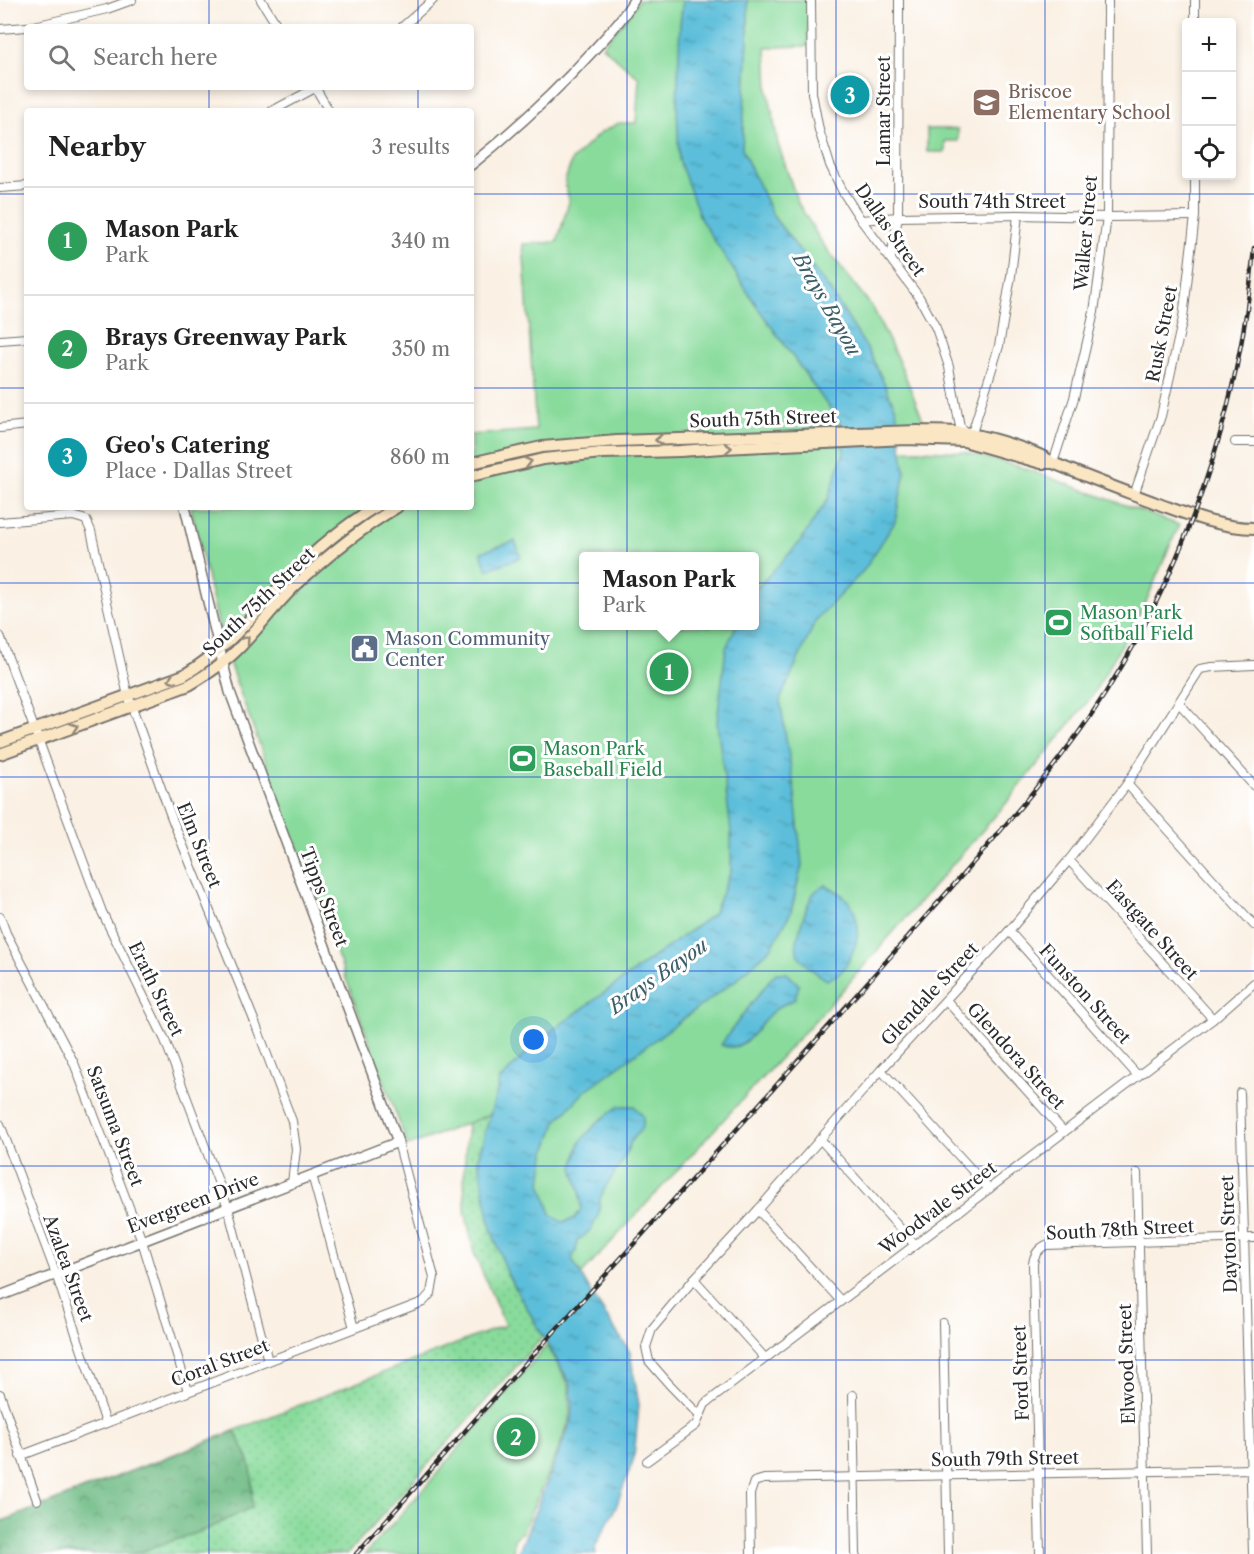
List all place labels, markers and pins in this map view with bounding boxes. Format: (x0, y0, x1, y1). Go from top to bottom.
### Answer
pin: 3 (830, 72, 870, 118)
place label: Briscoe Elementary School (1008, 81, 1171, 124)
school or university icon: Briscoe Elementary School (971, 86, 1003, 118)
place label: Mason Park Softball Field (1080, 602, 1194, 645)
sports icon: Mason Park Softball Field (1043, 607, 1075, 639)
place label: Mason Community Center (385, 628, 551, 671)
public building icon: Mason Community Center (348, 633, 380, 665)
pin: 1 (650, 650, 688, 694)
place label: Mason Park Baseball Field (543, 738, 662, 781)
sports icon: Mason Park Baseball Field (506, 743, 538, 775)
pin: 2 (496, 1414, 536, 1460)

